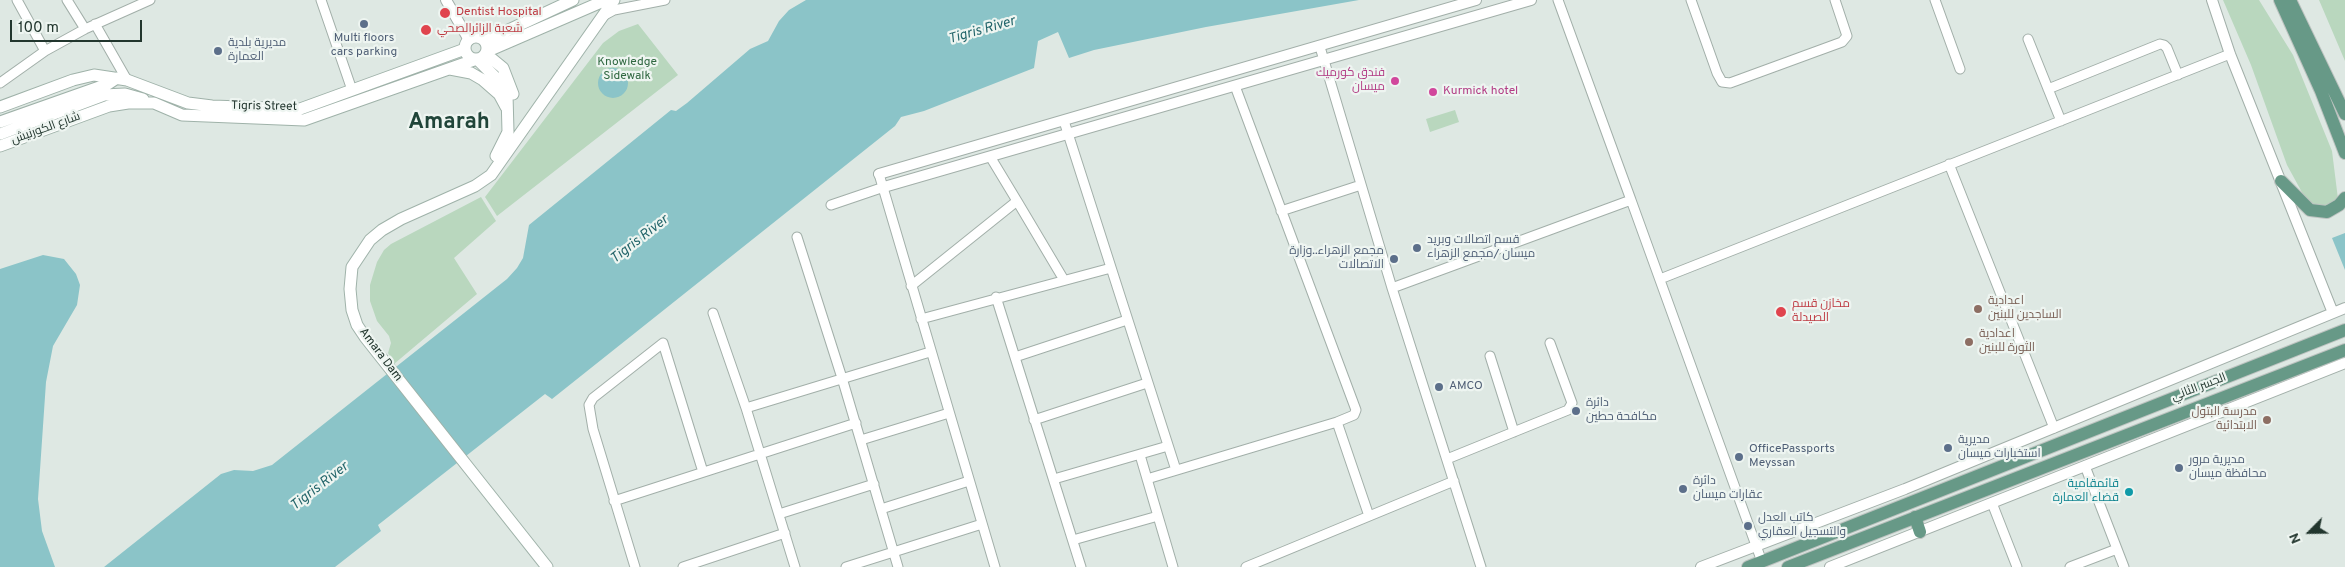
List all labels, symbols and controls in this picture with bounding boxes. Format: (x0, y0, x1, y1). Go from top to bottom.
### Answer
marker: Dentist Hospital (438, 6, 452, 20)
place label: Dentist Hospital (456, 6, 542, 20)
scale bar (12, 10, 145, 42)
water label: Tigris River (947, 13, 1017, 49)
marker: Multi floors cars parking (358, 18, 370, 30)
text: 100 m (18, 19, 59, 38)
marker: شعبة الزائرالصحي (419, 23, 433, 37)
place label: شعبة الزائرالصحي (437, 23, 523, 37)
place label: Multi floors cars parking (331, 32, 397, 60)
place label: مديرية بلدية العمارة (228, 37, 286, 65)
marker: مديرية بلدية العمارة (212, 45, 224, 57)
park label: Knowledge Sidewalk (597, 56, 657, 84)
place label: فندق كورميك ميسان (1316, 67, 1385, 95)
marker: فندق كورميك ميسان (1389, 75, 1401, 87)
place label: Kurmick hotel (1443, 85, 1518, 99)
marker: Kurmick hotel (1427, 86, 1439, 98)
street label: Tigris Street (231, 99, 297, 115)
street label: شارع الكورنيش (10, 110, 82, 148)
district label: Amarah (408, 111, 490, 137)
water label: Tigris River (608, 212, 672, 268)
place label: قسم اتصالات وبريد ميسان /مجمع الزهراء (1427, 234, 1535, 262)
marker: قسم اتصالات وبريد ميسان /مجمع الزهراء (1411, 242, 1423, 254)
place label: مجمع الزهراء..وزارة الاتصالات (1289, 245, 1384, 273)
marker: مجمع الزهراء..وزارة الاتصالات (1388, 253, 1400, 265)
place label: اعدادية الساجدين للبنين (1988, 295, 2062, 323)
place label: مخازن قسم الصيدلة (1792, 298, 1850, 326)
marker: اعدادية الساجدين للبنين (1972, 303, 1984, 315)
marker: مخازن قسم الصيدلة (1774, 305, 1788, 319)
street label: Amara Dam (355, 326, 405, 384)
place label: اعدادية الثورة للبنين (1979, 328, 2035, 356)
marker: اعدادية الثورة للبنين (1963, 336, 1975, 348)
street label: الجسر الثاني (2169, 371, 2229, 405)
place label: AMCO (1449, 380, 1483, 394)
marker: AMCO (1433, 381, 1445, 393)
place label: دائرة مكافحة حطين (1586, 397, 1657, 425)
marker: دائرة مكافحة حطين (1570, 405, 1582, 417)
place label: مدرسة البتول الابتدائية (2192, 406, 2257, 434)
marker: مدرسة البتول الابتدائية (2261, 414, 2273, 426)
place label: مديرية استخبارات ميسان (1958, 434, 2041, 462)
marker: مديرية استخبارات ميسان (1942, 442, 1954, 454)
place label: OfficePassports Meyssan (1749, 443, 1835, 471)
marker: OfficePassports Meyssan (1733, 451, 1745, 463)
place label: مديرية مرور محافظة ميسان (2189, 454, 2267, 482)
water label: Tigris River (288, 459, 352, 515)
marker: مديرية مرور محافظة ميسان (2173, 462, 2185, 474)
place label: دائرة عقارات ميسان (1693, 475, 1763, 503)
place label: قائمقامية قضاء العمارة (2053, 478, 2119, 506)
marker: دائرة عقارات ميسان (1677, 483, 1689, 495)
marker: قائمقامية قضاء العمارة (2123, 486, 2135, 498)
north arrow (2285, 507, 2335, 557)
place label: كاتب العدل والتسجيل العقاري (1758, 512, 1846, 540)
marker: كاتب العدل والتسجيل العقاري (1742, 520, 1754, 532)
text: N (2286, 530, 2306, 546)

